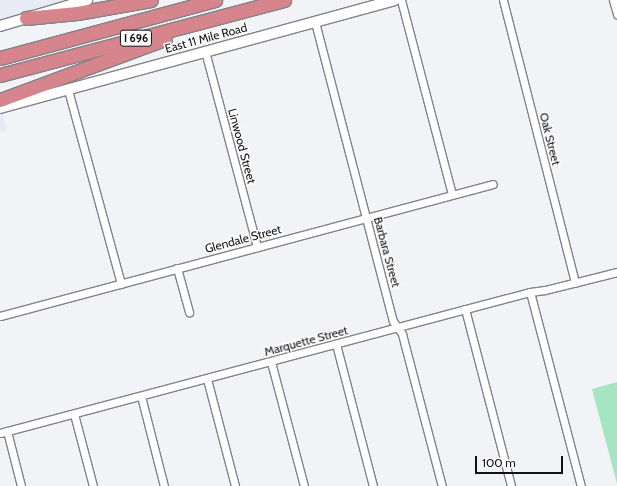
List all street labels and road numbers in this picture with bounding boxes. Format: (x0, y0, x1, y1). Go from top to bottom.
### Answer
street label: East 11 Mile Road (163, 20, 249, 56)
road number: I 696 (119, 29, 153, 47)
street label: Linwood Street (225, 107, 259, 185)
street label: Oak Street (537, 111, 563, 167)
street label: Barbara Street (371, 215, 403, 289)
street label: Glendale Street (203, 222, 283, 256)
street label: Marquette Street (263, 323, 349, 359)

